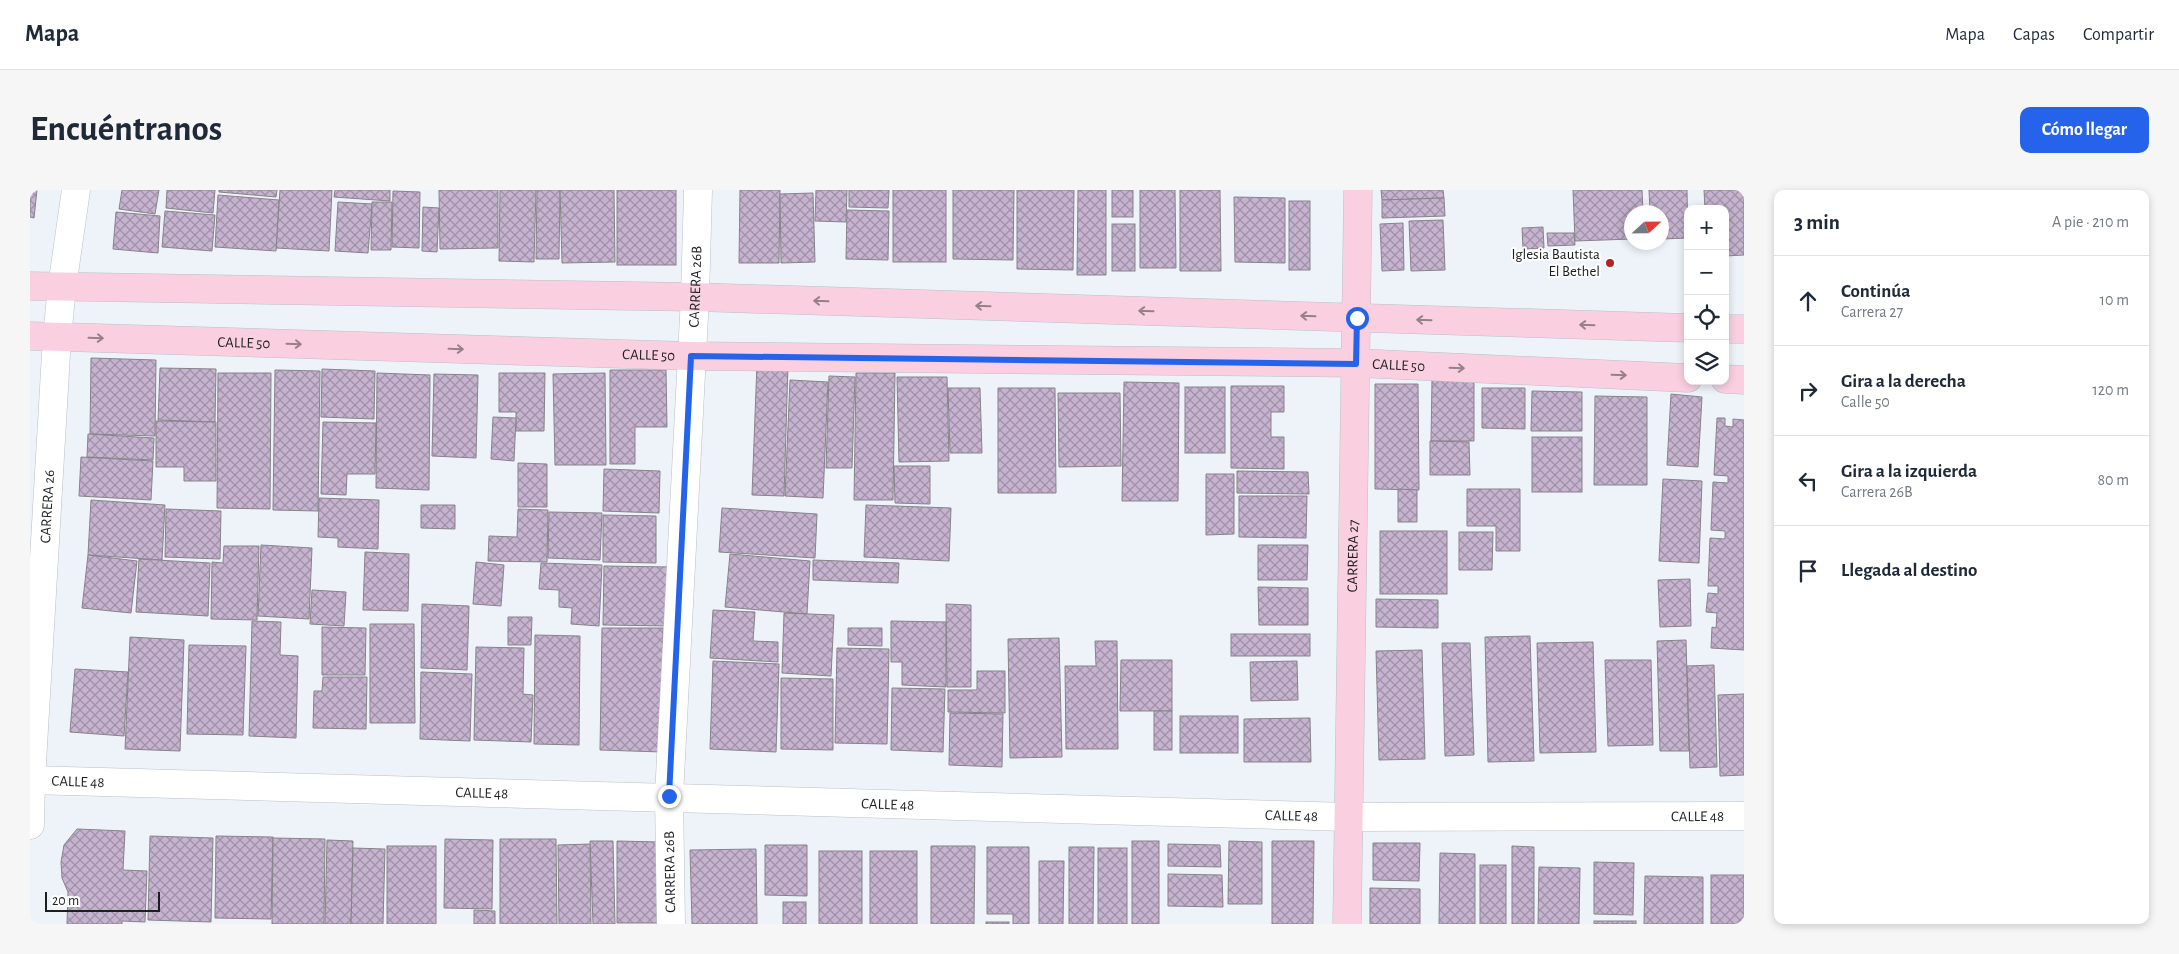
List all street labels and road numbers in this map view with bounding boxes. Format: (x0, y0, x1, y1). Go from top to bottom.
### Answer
street label: CARRERA 26B (686, 246, 704, 328)
street label: CALLE 50 (217, 334, 271, 351)
street label: CALLE 50 (622, 346, 675, 363)
street label: CALLE 50 (1372, 356, 1425, 374)
street label: CARRERA 26 (37, 469, 57, 544)
street label: CARRERA 27 (1344, 519, 1361, 593)
street label: CALLE 48 (51, 773, 105, 790)
street label: CALLE 48 (455, 784, 509, 801)
street label: CALLE 48 (861, 796, 914, 812)
street label: CALLE 48 (1265, 807, 1318, 824)
street label: CALLE 48 (1671, 809, 1724, 824)
street label: CARRERA 26B (662, 831, 678, 913)

